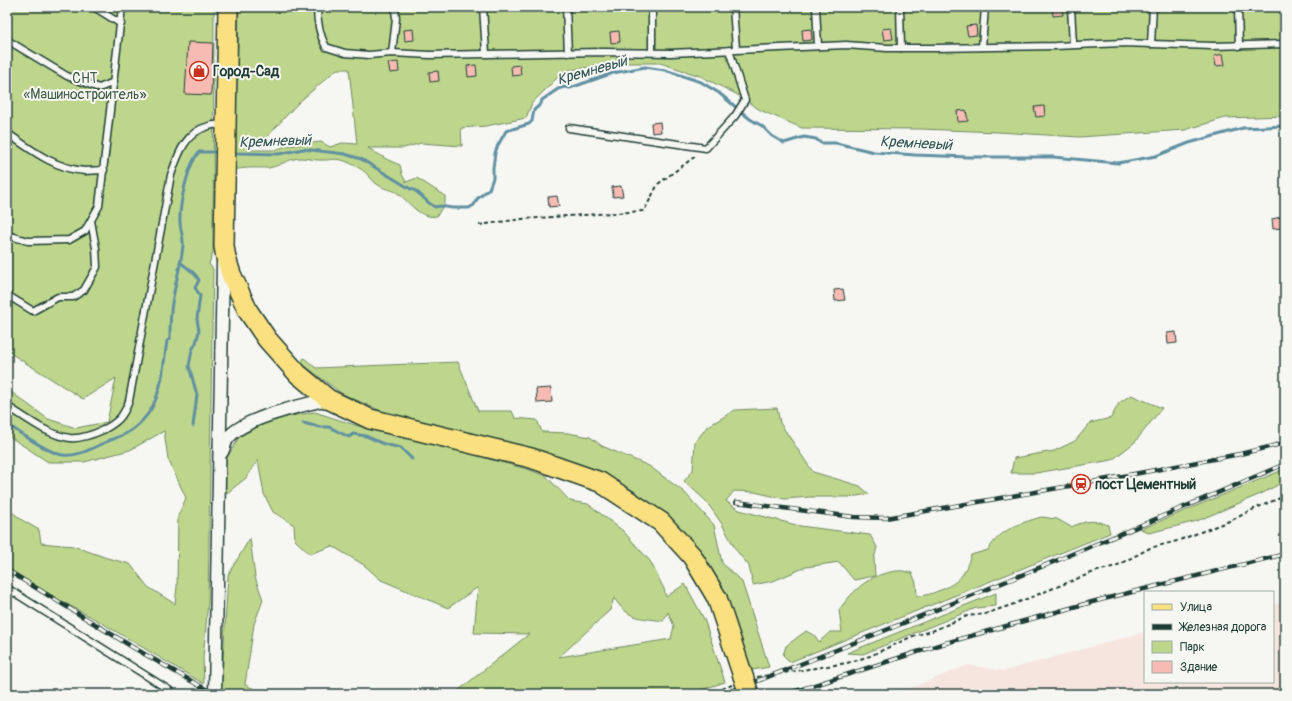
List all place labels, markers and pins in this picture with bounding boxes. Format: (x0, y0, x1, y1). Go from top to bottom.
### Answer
shop icon: Город-Сад (188, 60, 210, 82)
place label: Город-Сад (213, 63, 280, 80)
station icon: пост Цементный (1070, 473, 1092, 495)
place label: пост Цементный (1095, 476, 1196, 493)

